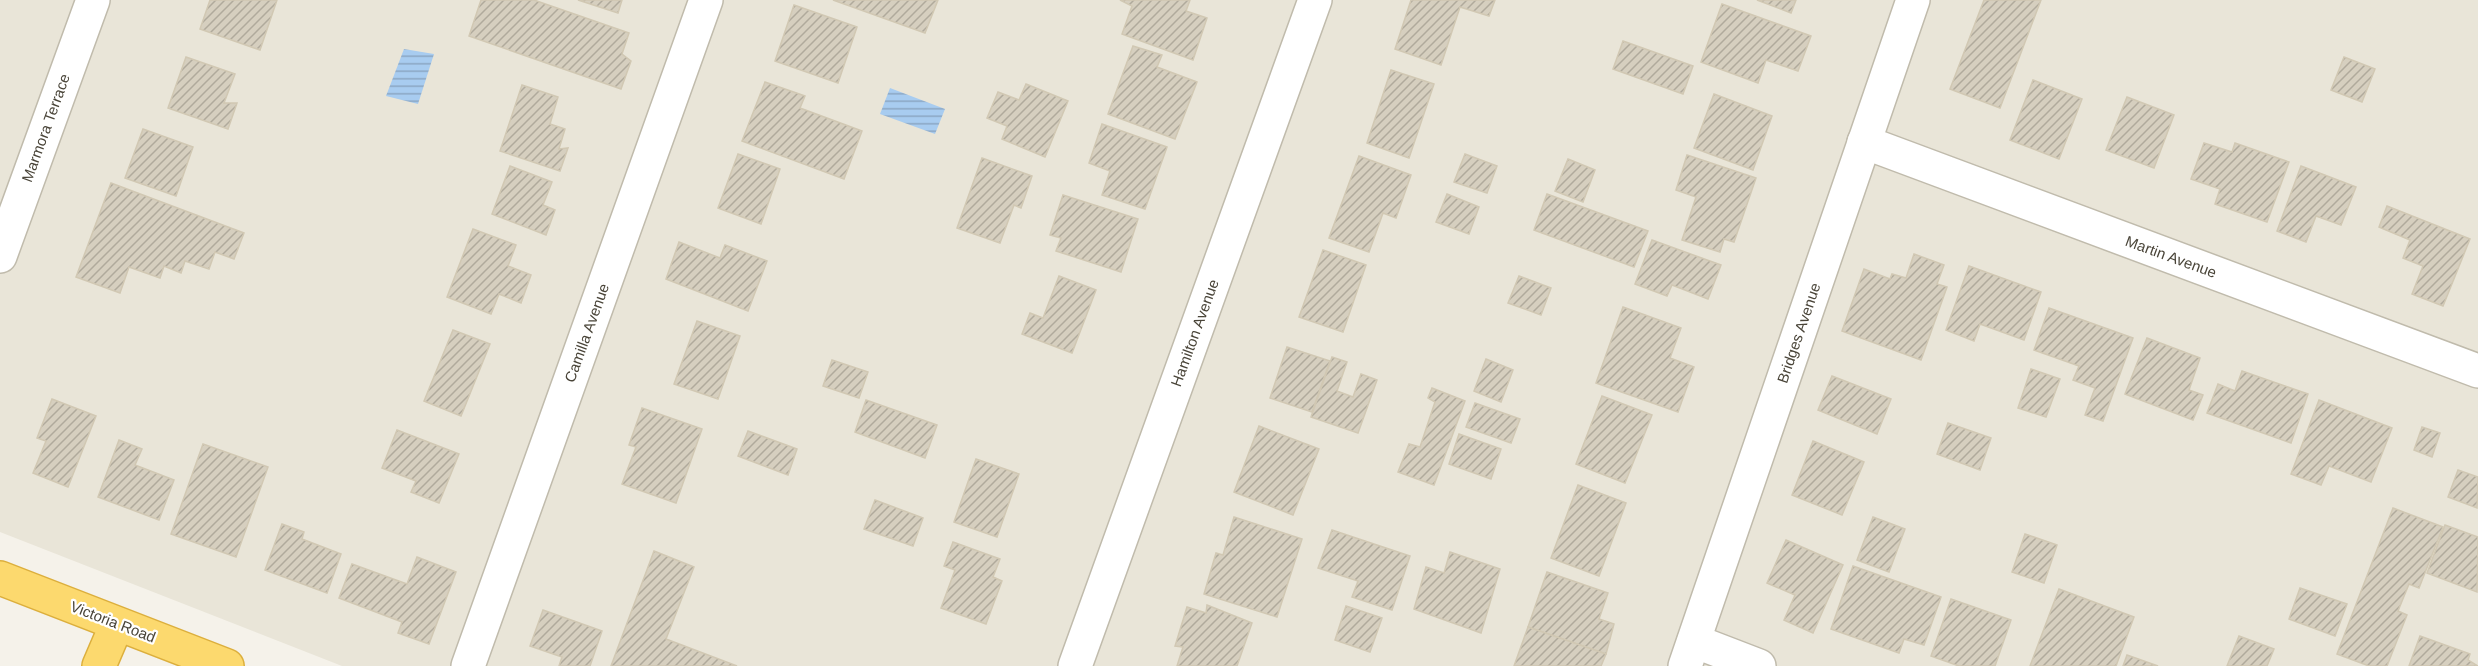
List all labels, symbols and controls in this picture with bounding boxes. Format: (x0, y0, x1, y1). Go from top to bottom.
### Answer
street label: Marmora Terrace (18, 71, 73, 184)
street label: Martin Avenue (2123, 232, 2219, 281)
street label: Hamilton Avenue (1167, 277, 1222, 389)
street label: Camilla Avenue (561, 281, 612, 385)
street label: Bridges Avenue (1773, 281, 1824, 385)
street label: Victoria Road (68, 598, 158, 646)

